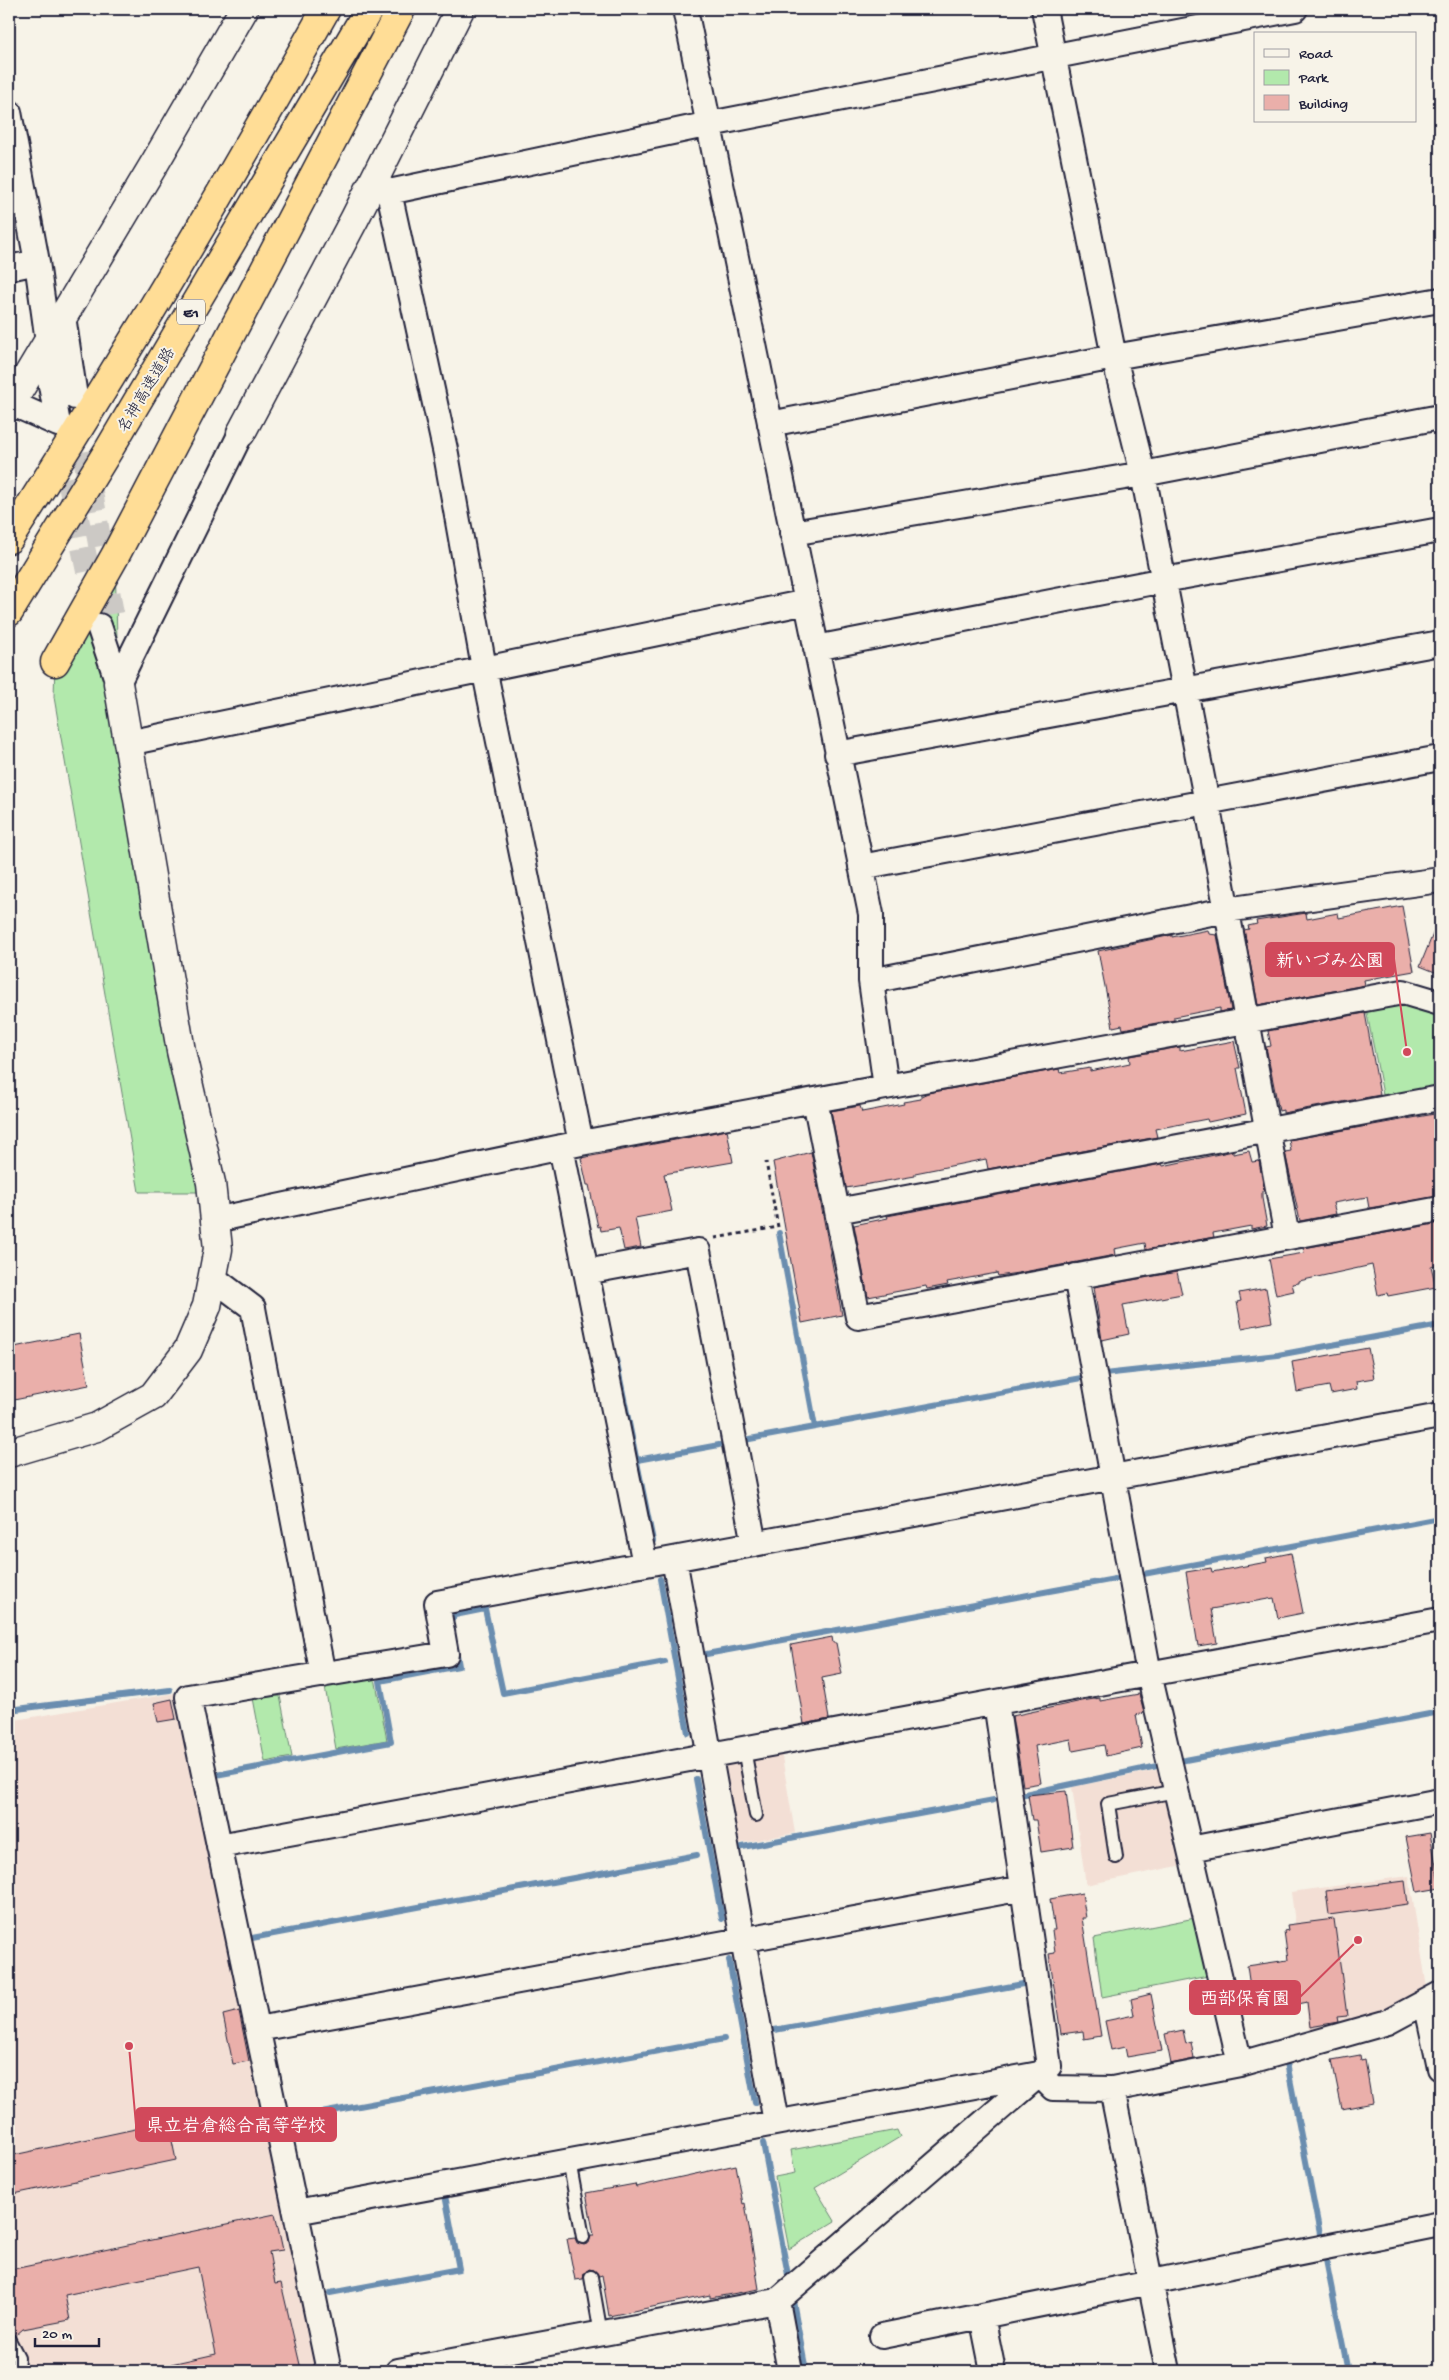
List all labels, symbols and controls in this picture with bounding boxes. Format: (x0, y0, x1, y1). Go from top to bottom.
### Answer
legend (1254, 32, 1416, 122)
text: Road (1299, 46, 1333, 64)
text: Park (1298, 70, 1329, 88)
text: Building (1298, 96, 1348, 114)
road number: E1 (177, 300, 205, 324)
street label: 名神高速道路 (113, 344, 181, 437)
callout: 新いづみ公園 (1266, 943, 1394, 976)
text: 新いづみ公園 (1276, 951, 1384, 973)
callout: 西部保育園 (1190, 1981, 1300, 2014)
text: 西部保育園 (1200, 1989, 1290, 2011)
callout: 県立岩倉総合高等学校 (136, 2108, 336, 2141)
text: 県立岩倉総合高等学校 (146, 2116, 326, 2138)
scale bar (35, 2315, 99, 2347)
text: 20 m (42, 2326, 72, 2344)

